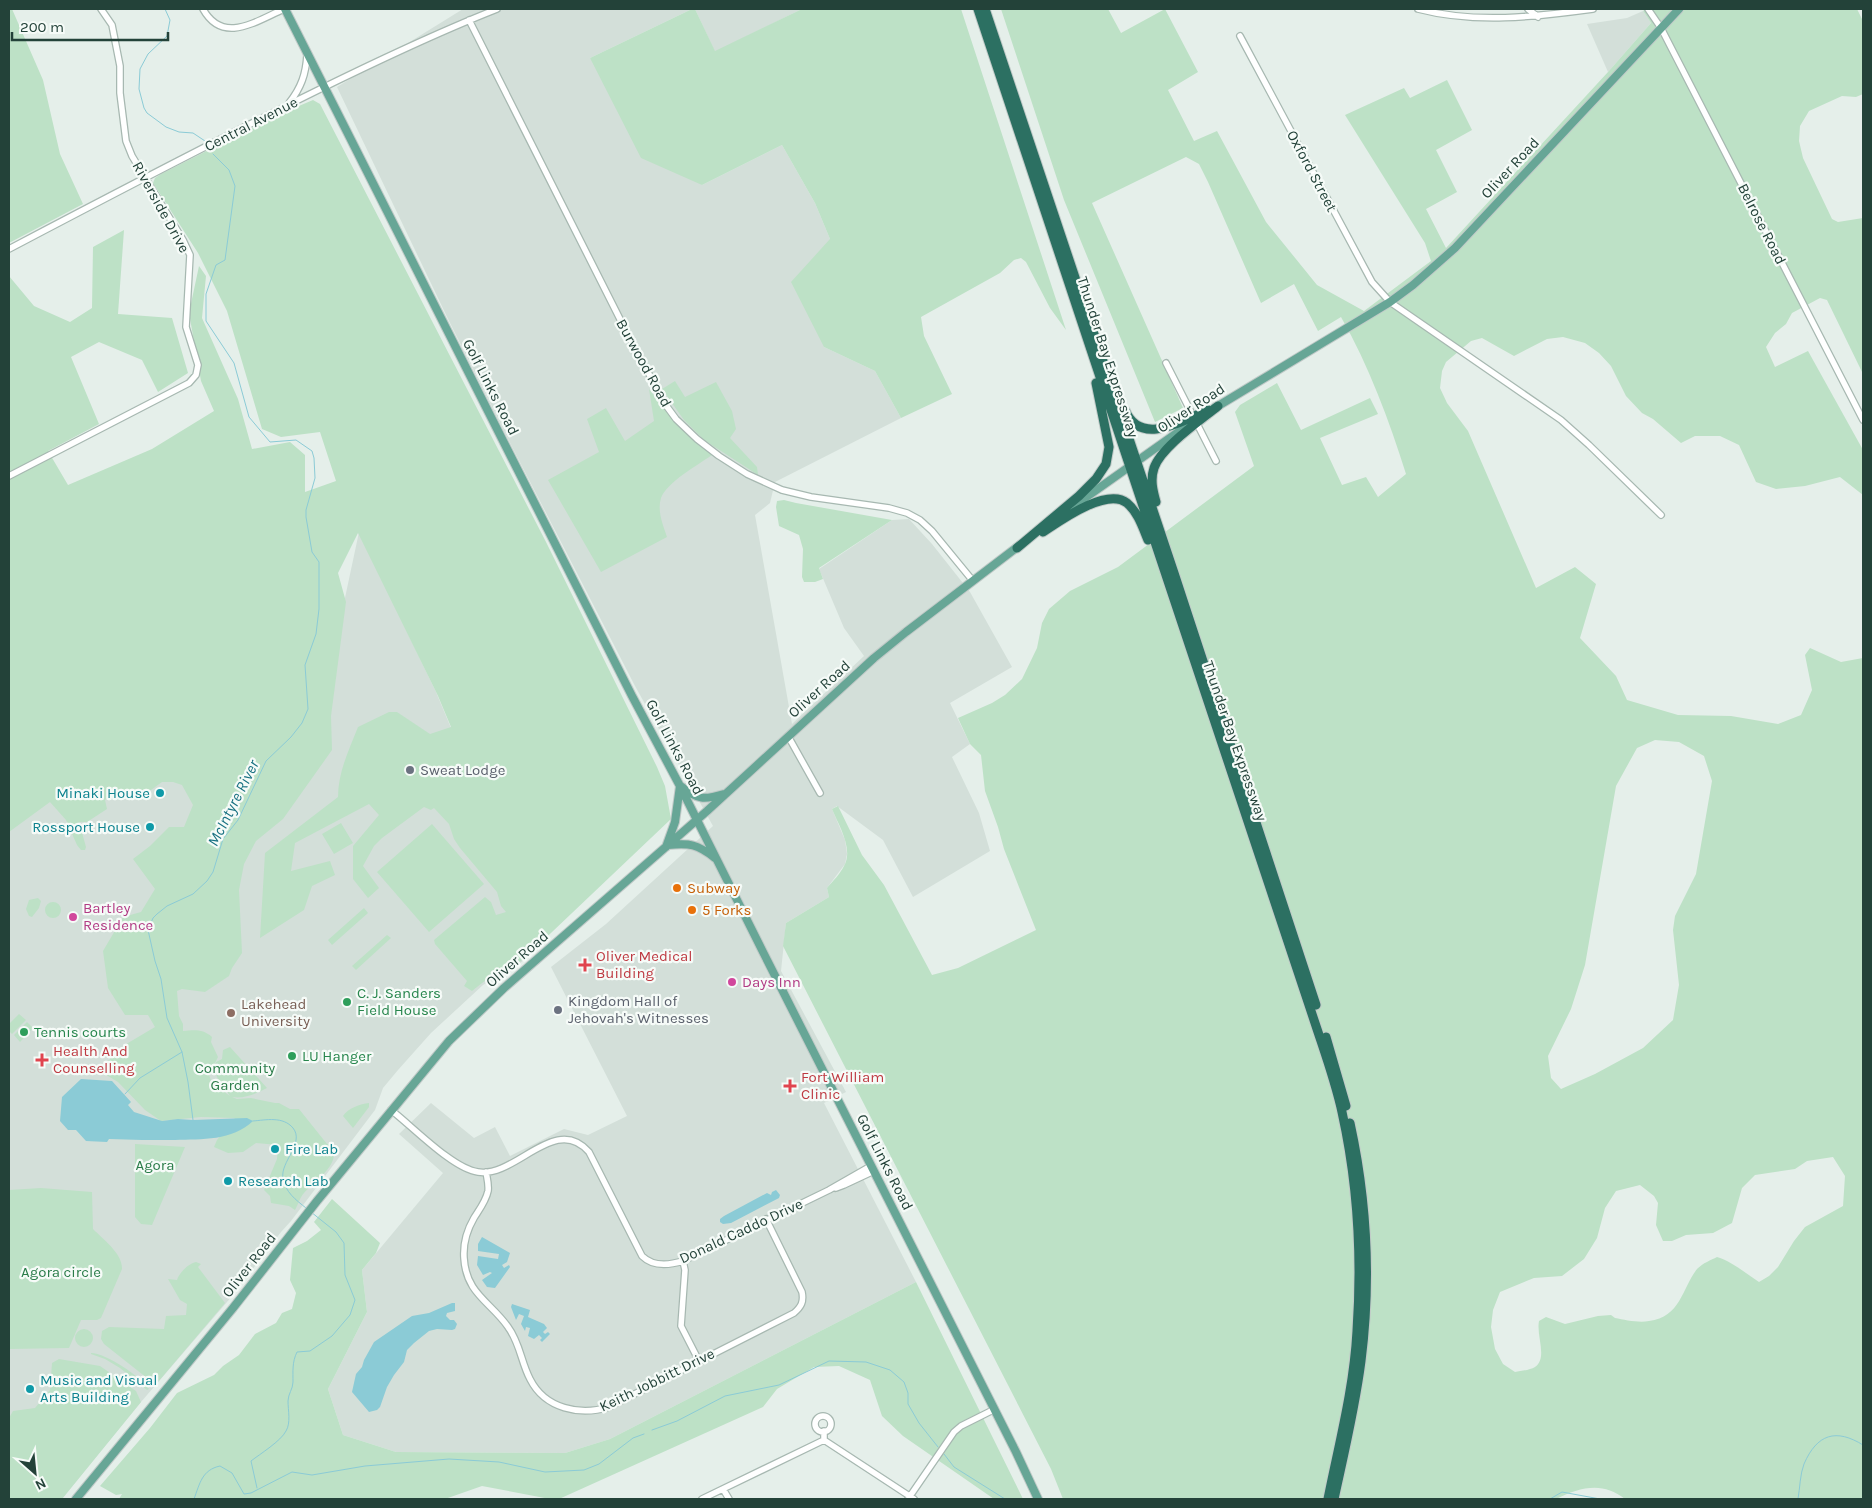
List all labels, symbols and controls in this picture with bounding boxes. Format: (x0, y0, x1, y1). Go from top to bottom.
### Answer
scale bar (12, 10, 169, 42)
text: 200 m (20, 18, 64, 36)
street label: Central Avenue (201, 93, 301, 155)
street label: Oxford Street (1283, 127, 1341, 215)
street label: Oliver Road (1477, 134, 1543, 202)
street label: Riverside Drive (128, 158, 194, 256)
street label: Belrose Road (1734, 180, 1790, 268)
street label: Thunder Bay Expressway (1073, 274, 1143, 440)
street label: Burwood Road (612, 316, 676, 410)
street label: Golf Links Road (459, 336, 523, 438)
street label: Oliver Road (1154, 379, 1228, 437)
street label: Oliver Road (784, 657, 854, 721)
street label: Thunder Bay Expressway (1199, 659, 1271, 823)
street label: Golf Links Road (642, 696, 708, 798)
water label: McIntyre River (203, 756, 263, 849)
place label: Sweat Lodge (420, 761, 505, 779)
marker: Sweat Lodge (404, 764, 416, 776)
place label: Minaki House (56, 784, 150, 802)
marker: Minaki House (154, 787, 166, 799)
place label: Rossport House (32, 818, 140, 836)
marker: Rossport House (144, 821, 156, 833)
place label: Subway (687, 879, 740, 897)
marker: Subway (671, 882, 683, 894)
place label: Bartley Residence (83, 899, 153, 934)
place label: 5 Forks (702, 901, 751, 919)
marker: 5 Forks (686, 904, 698, 916)
marker: Bartley Residence (67, 911, 79, 923)
street label: Oliver Road (482, 927, 552, 991)
place label: Oliver Medical Building (596, 947, 693, 982)
marker: Oliver Medical Building (578, 958, 592, 972)
place label: Days Inn (742, 973, 801, 991)
marker: Days Inn (726, 976, 738, 988)
place label: C. J. Sanders Field House (357, 984, 441, 1019)
place label: Kingdom Hall of Jehovah's Witnesses (568, 992, 709, 1027)
place label: Lakehead University (241, 995, 310, 1030)
marker: C. J. Sanders Field House (341, 996, 353, 1008)
marker: Kingdom Hall of Jehovah's Witnesses (552, 1004, 564, 1016)
marker: Lakehead University (225, 1007, 237, 1019)
place label: Tennis courts (34, 1023, 126, 1041)
marker: Tennis courts (18, 1026, 30, 1038)
place label: Health And Counselling (53, 1042, 135, 1077)
place label: LU Hanger (302, 1047, 372, 1065)
marker: LU Hanger (286, 1050, 298, 1062)
marker: Health And Counselling (35, 1053, 49, 1067)
park label: Community Garden (195, 1059, 275, 1094)
place label: Fort William Clinic (801, 1068, 884, 1103)
marker: Fort William Clinic (783, 1079, 797, 1093)
street label: Golf Links Road (853, 1111, 917, 1213)
place label: Fire Lab (285, 1140, 338, 1158)
marker: Fire Lab (269, 1143, 281, 1155)
park label: Agora (136, 1156, 174, 1174)
place label: Research Lab (238, 1172, 329, 1190)
marker: Research Lab (222, 1175, 234, 1187)
street label: Donald Caddo Drive (676, 1195, 806, 1267)
street label: Oliver Road (218, 1229, 280, 1301)
park label: Agora circle (21, 1263, 101, 1281)
street label: Keith Jobbitt Drive (596, 1344, 718, 1416)
place label: Music and Visual Arts Building (40, 1371, 158, 1406)
marker: Music and Visual Arts Building (24, 1383, 36, 1395)
north arrow (10, 1448, 60, 1498)
text: N (32, 1474, 49, 1494)

